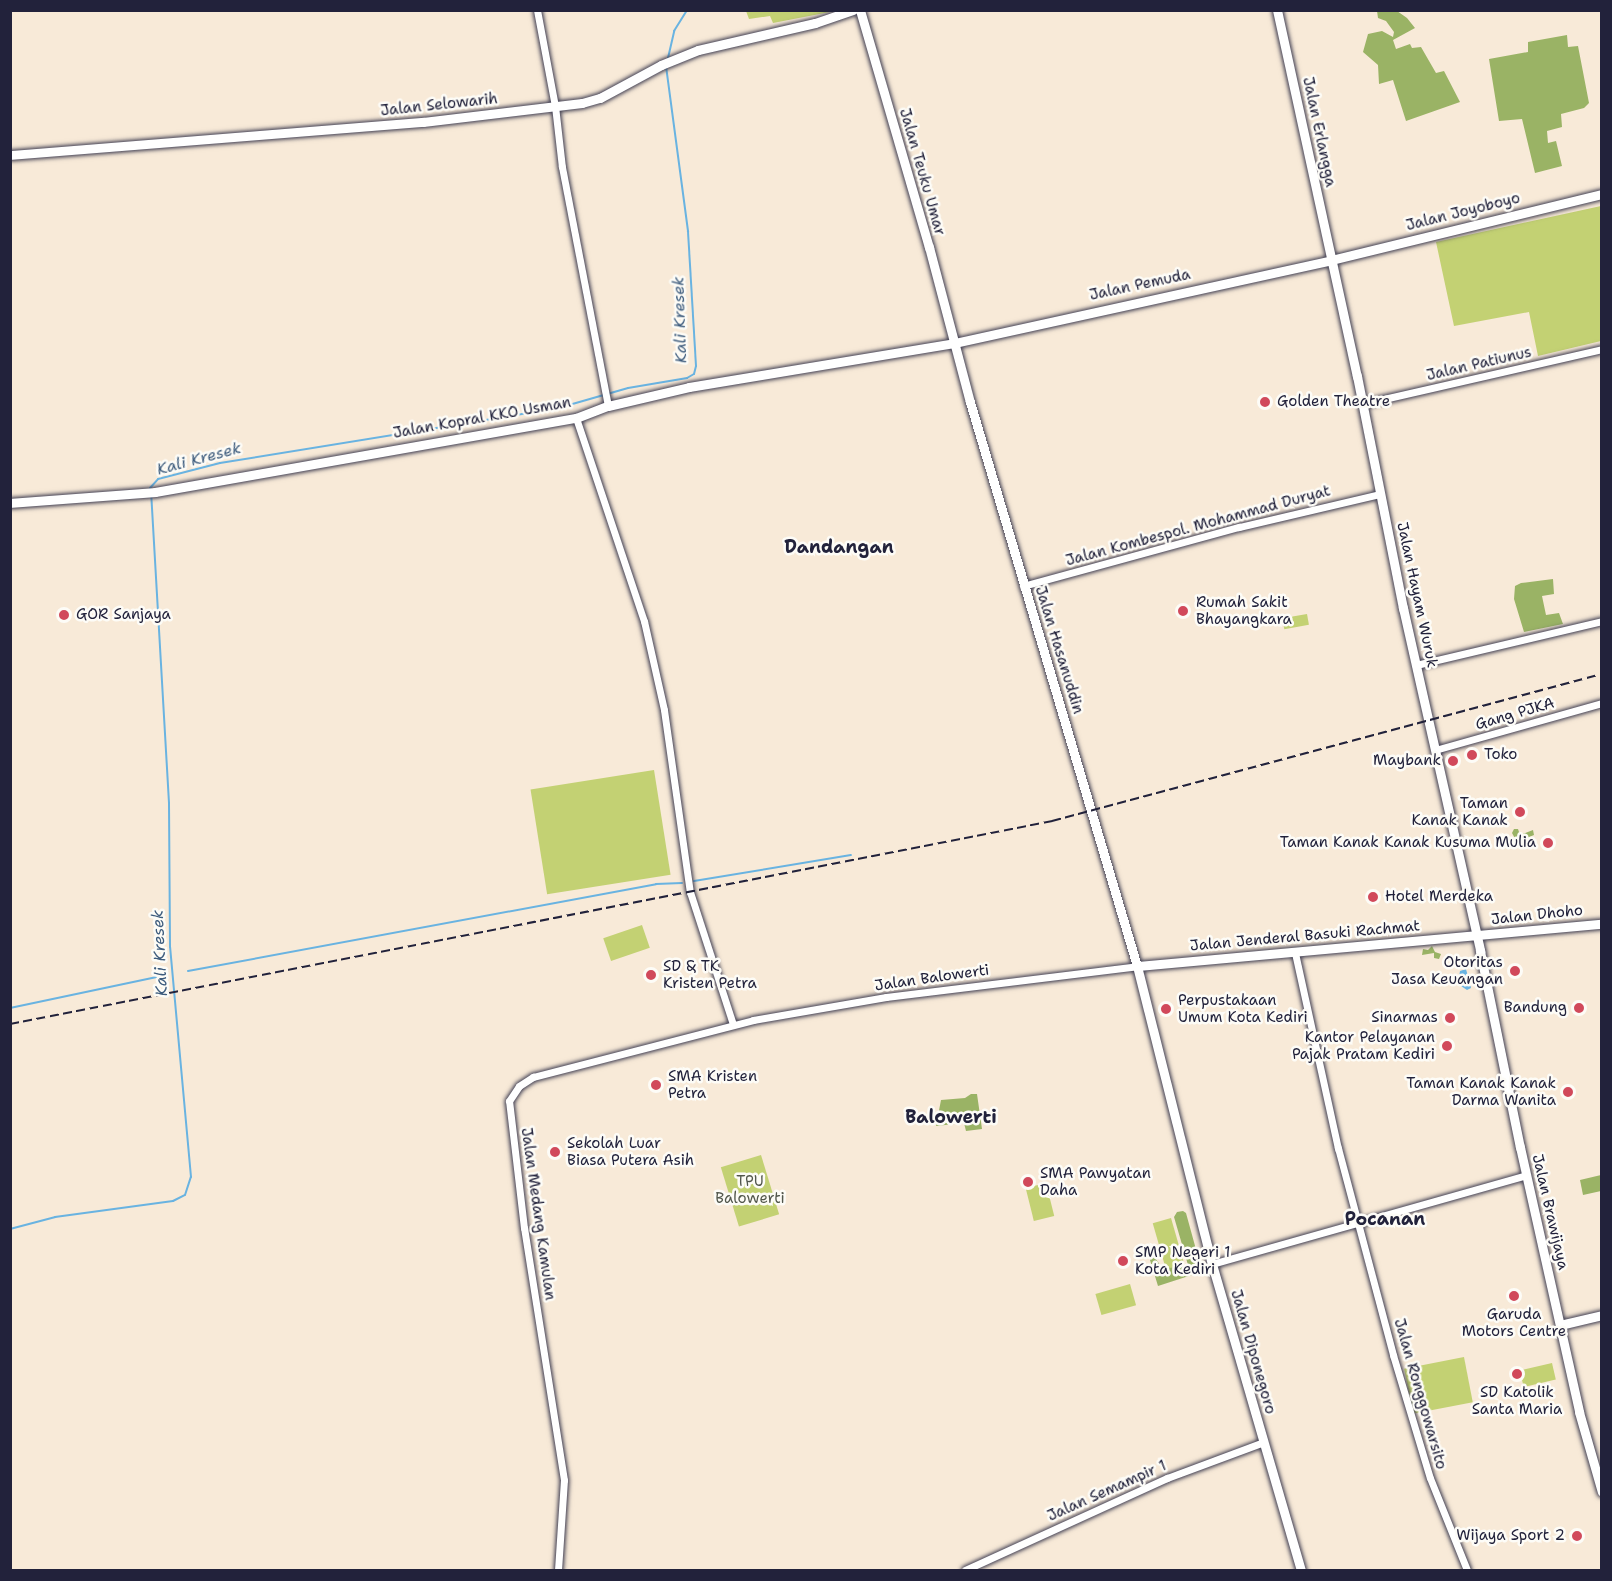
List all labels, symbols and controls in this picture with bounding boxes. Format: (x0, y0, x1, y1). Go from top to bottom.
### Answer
street label: Jalan Erlangga (1299, 75, 1339, 189)
street label: Jalan Selowarih (379, 90, 499, 120)
street label: Jalan Teuku Umar (895, 106, 949, 238)
street label: Jalan Joyoboyo (1404, 189, 1522, 235)
street label: Jalan Pemuda (1088, 266, 1192, 304)
water label: Kali Kresek (669, 276, 691, 364)
street label: Jalan Patiunus (1425, 343, 1533, 385)
street label: Jalan Kopral KKO Usman (392, 393, 572, 443)
place label: Golden Theatre (1277, 393, 1390, 411)
marker: Golden Theatre (1258, 395, 1272, 409)
water label: Kali Kresek (155, 439, 243, 479)
street label: Jalan Kombespol. Mohammad Duryat (1064, 482, 1332, 570)
street label: Jalan Hayam Wuruk (1393, 521, 1441, 669)
district label: Dandangan (784, 536, 894, 558)
street label: Jalan Hasanuddin (1031, 584, 1087, 716)
place label: Rumah Sakit Bhayangkara (1196, 593, 1292, 628)
marker: Rumah Sakit Bhayangkara (1174, 602, 1192, 620)
place label: GOR Sanjaya (76, 606, 171, 624)
marker: GOR Sanjaya (57, 608, 71, 622)
street label: Gang PJKA (1473, 694, 1557, 734)
place label: Toko (1484, 746, 1517, 764)
marker: Toko (1465, 748, 1479, 762)
place label: Maybank (1373, 752, 1441, 770)
marker: Maybank (1446, 754, 1460, 768)
place label: Taman Kanak Kanak (1411, 794, 1508, 829)
marker: Taman Kanak Kanak (1513, 805, 1527, 819)
place label: Taman Kanak Kanak Kusuma Mulia (1280, 834, 1536, 852)
marker: Taman Kanak Kanak Kusuma Mulia (1541, 836, 1555, 850)
place label: Hotel Merdeka (1385, 888, 1493, 906)
marker: Hotel Merdeka (1366, 890, 1380, 904)
street label: Jalan Dhoho (1490, 901, 1584, 929)
water label: Kali Kresek (148, 909, 172, 997)
street label: Jalan Jenderal Basuki Rachmat (1189, 917, 1421, 955)
place label: Otoritas Jasa Keuangan (1391, 953, 1503, 988)
place label: SD & TK Kristen Petra (663, 957, 757, 992)
street label: Jalan Balowerti (874, 961, 990, 995)
marker: Otoritas Jasa Keuangan (1508, 964, 1522, 978)
marker: SD & TK Kristen Petra (644, 968, 658, 982)
place label: Perpustakaan Umum Kota Kediri (1178, 991, 1308, 1026)
place label: Bandung (1504, 999, 1567, 1017)
marker: Bandung (1572, 1001, 1586, 1015)
marker: Perpustakaan Umum Kota Kediri (1159, 1002, 1173, 1016)
place label: Sinarmas (1371, 1009, 1438, 1027)
marker: Sinarmas (1443, 1011, 1457, 1025)
place label: Kantor Pelayanan Pajak Pratam Kediri (1292, 1028, 1435, 1063)
marker: Kantor Pelayanan Pajak Pratam Kediri (1440, 1039, 1454, 1053)
place label: SMA Kristen Petra (668, 1067, 757, 1102)
place label: Taman Kanak Kanak Darma Wanita (1406, 1074, 1556, 1109)
marker: SMA Kristen Petra (649, 1078, 663, 1092)
marker: Taman Kanak Kanak Darma Wanita (1561, 1085, 1575, 1099)
district label: Balowerti (905, 1106, 997, 1128)
street label: Jalan Medang Kamulan (517, 1126, 559, 1302)
place label: Sekolah Luar Biasa Putera Asih (567, 1134, 694, 1169)
marker: Sekolah Luar Biasa Putera Asih (548, 1145, 562, 1159)
street label: Jalan Brawijaya (1528, 1152, 1572, 1272)
place label: SMA Pawyatan Daha (1040, 1164, 1151, 1199)
park label: TPU Balowerti (715, 1172, 785, 1207)
marker: SMA Pawyatan Daha (1021, 1175, 1035, 1189)
district label: Pocanan (1345, 1208, 1425, 1230)
place label: SMP Negeri 1 Kota Kediri (1135, 1243, 1231, 1278)
marker: SMP Negeri 1 Kota Kediri (1116, 1254, 1130, 1268)
street label: Jalan Diponegoro (1227, 1288, 1279, 1416)
marker: Garuda Motors Centre (1507, 1289, 1521, 1303)
place label: Garuda Motors Centre (1462, 1305, 1566, 1340)
street label: Jalan Ronggowarsito (1390, 1317, 1450, 1471)
marker: SD Katolik Santa Maria (1510, 1367, 1524, 1381)
place label: SD Katolik Santa Maria (1472, 1383, 1562, 1418)
street label: Jalan Semampir 1 (1045, 1457, 1169, 1525)
place label: Wijaya Sport 2 (1456, 1527, 1565, 1545)
marker: Wijaya Sport 2 (1570, 1529, 1584, 1543)

